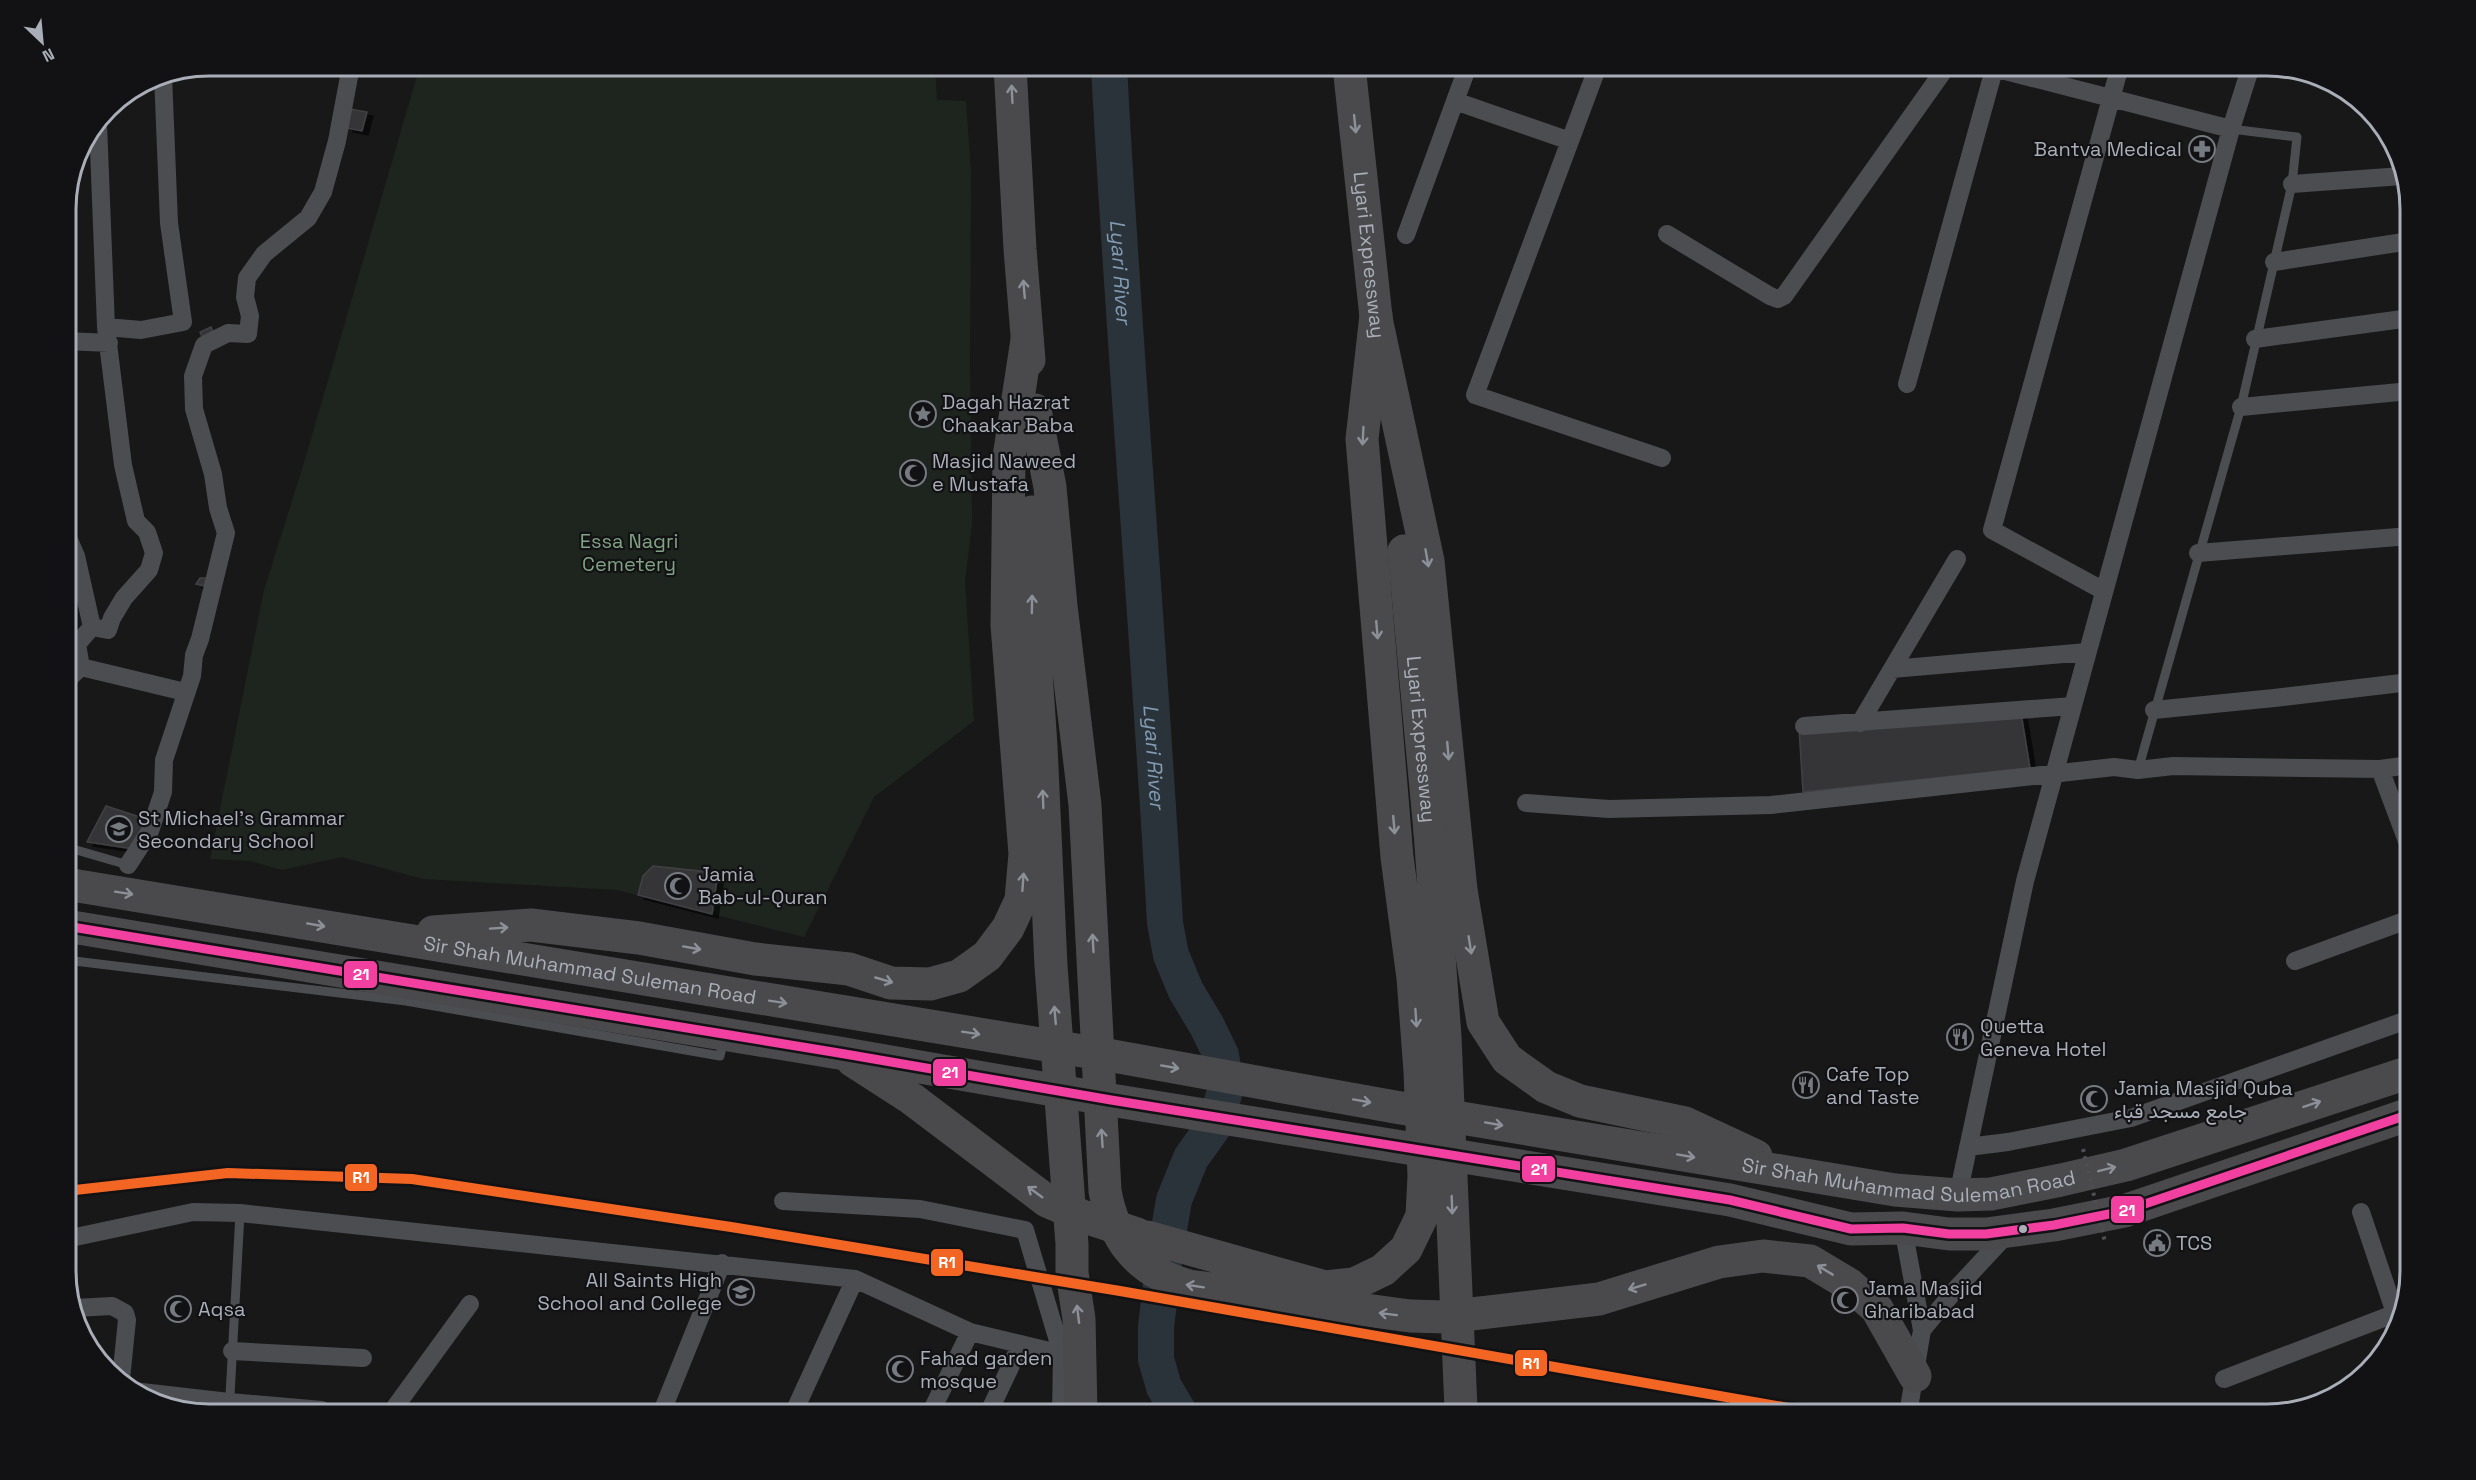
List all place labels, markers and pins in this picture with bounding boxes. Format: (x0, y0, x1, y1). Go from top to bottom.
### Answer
pharmacy icon: Bantva Medical (2187, 134, 2217, 164)
place label: Bantva Medical (2034, 136, 2182, 162)
place label: Dagah Hazrat Chaakar Baba (942, 389, 1074, 438)
place icon: Dagah Hazrat Chaakar Baba (908, 399, 938, 429)
place label: Masjid Naweed e Mustafa (932, 448, 1076, 497)
mosque icon: Masjid Naweed e Mustafa (898, 458, 928, 488)
place label: St Michael's Grammar Secondary School (138, 805, 345, 854)
school or university icon: St Michael's Grammar Secondary School (104, 814, 134, 844)
place label: Jamia Bab-ul-Quran (698, 861, 828, 910)
mosque icon: Jamia Bab-ul-Quran (663, 871, 693, 901)
place label: Quetta Geneva Hotel (1980, 1013, 2107, 1062)
restaurant icon: Quetta Geneva Hotel (1945, 1022, 1975, 1052)
place label: Cafe Top and Taste (1826, 1061, 1920, 1110)
restaurant icon: Cafe Top and Taste (1791, 1070, 1821, 1100)
place label: Jamia Masjid Quba جامع مسجد قباء (2114, 1075, 2293, 1125)
mosque icon: Jamia Masjid Quba جامع مسجد قباء (2079, 1084, 2109, 1114)
unlabelled marker (2017, 1223, 2029, 1235)
public building icon: TCS (2142, 1228, 2172, 1258)
place label: TCS (2176, 1230, 2212, 1256)
place label: All Saints High School and College (537, 1267, 722, 1316)
place label: Jama Masjid Gharibabad (1864, 1275, 1983, 1324)
school or university icon: All Saints High School and College (726, 1277, 756, 1307)
mosque icon: Jama Masjid Gharibabad (1830, 1285, 1860, 1315)
mosque icon: Aqsa (163, 1294, 193, 1324)
place label: Aqsa (198, 1296, 245, 1322)
place label: Fahad garden mosque (920, 1345, 1052, 1394)
mosque icon: Fahad garden mosque (885, 1354, 915, 1384)

